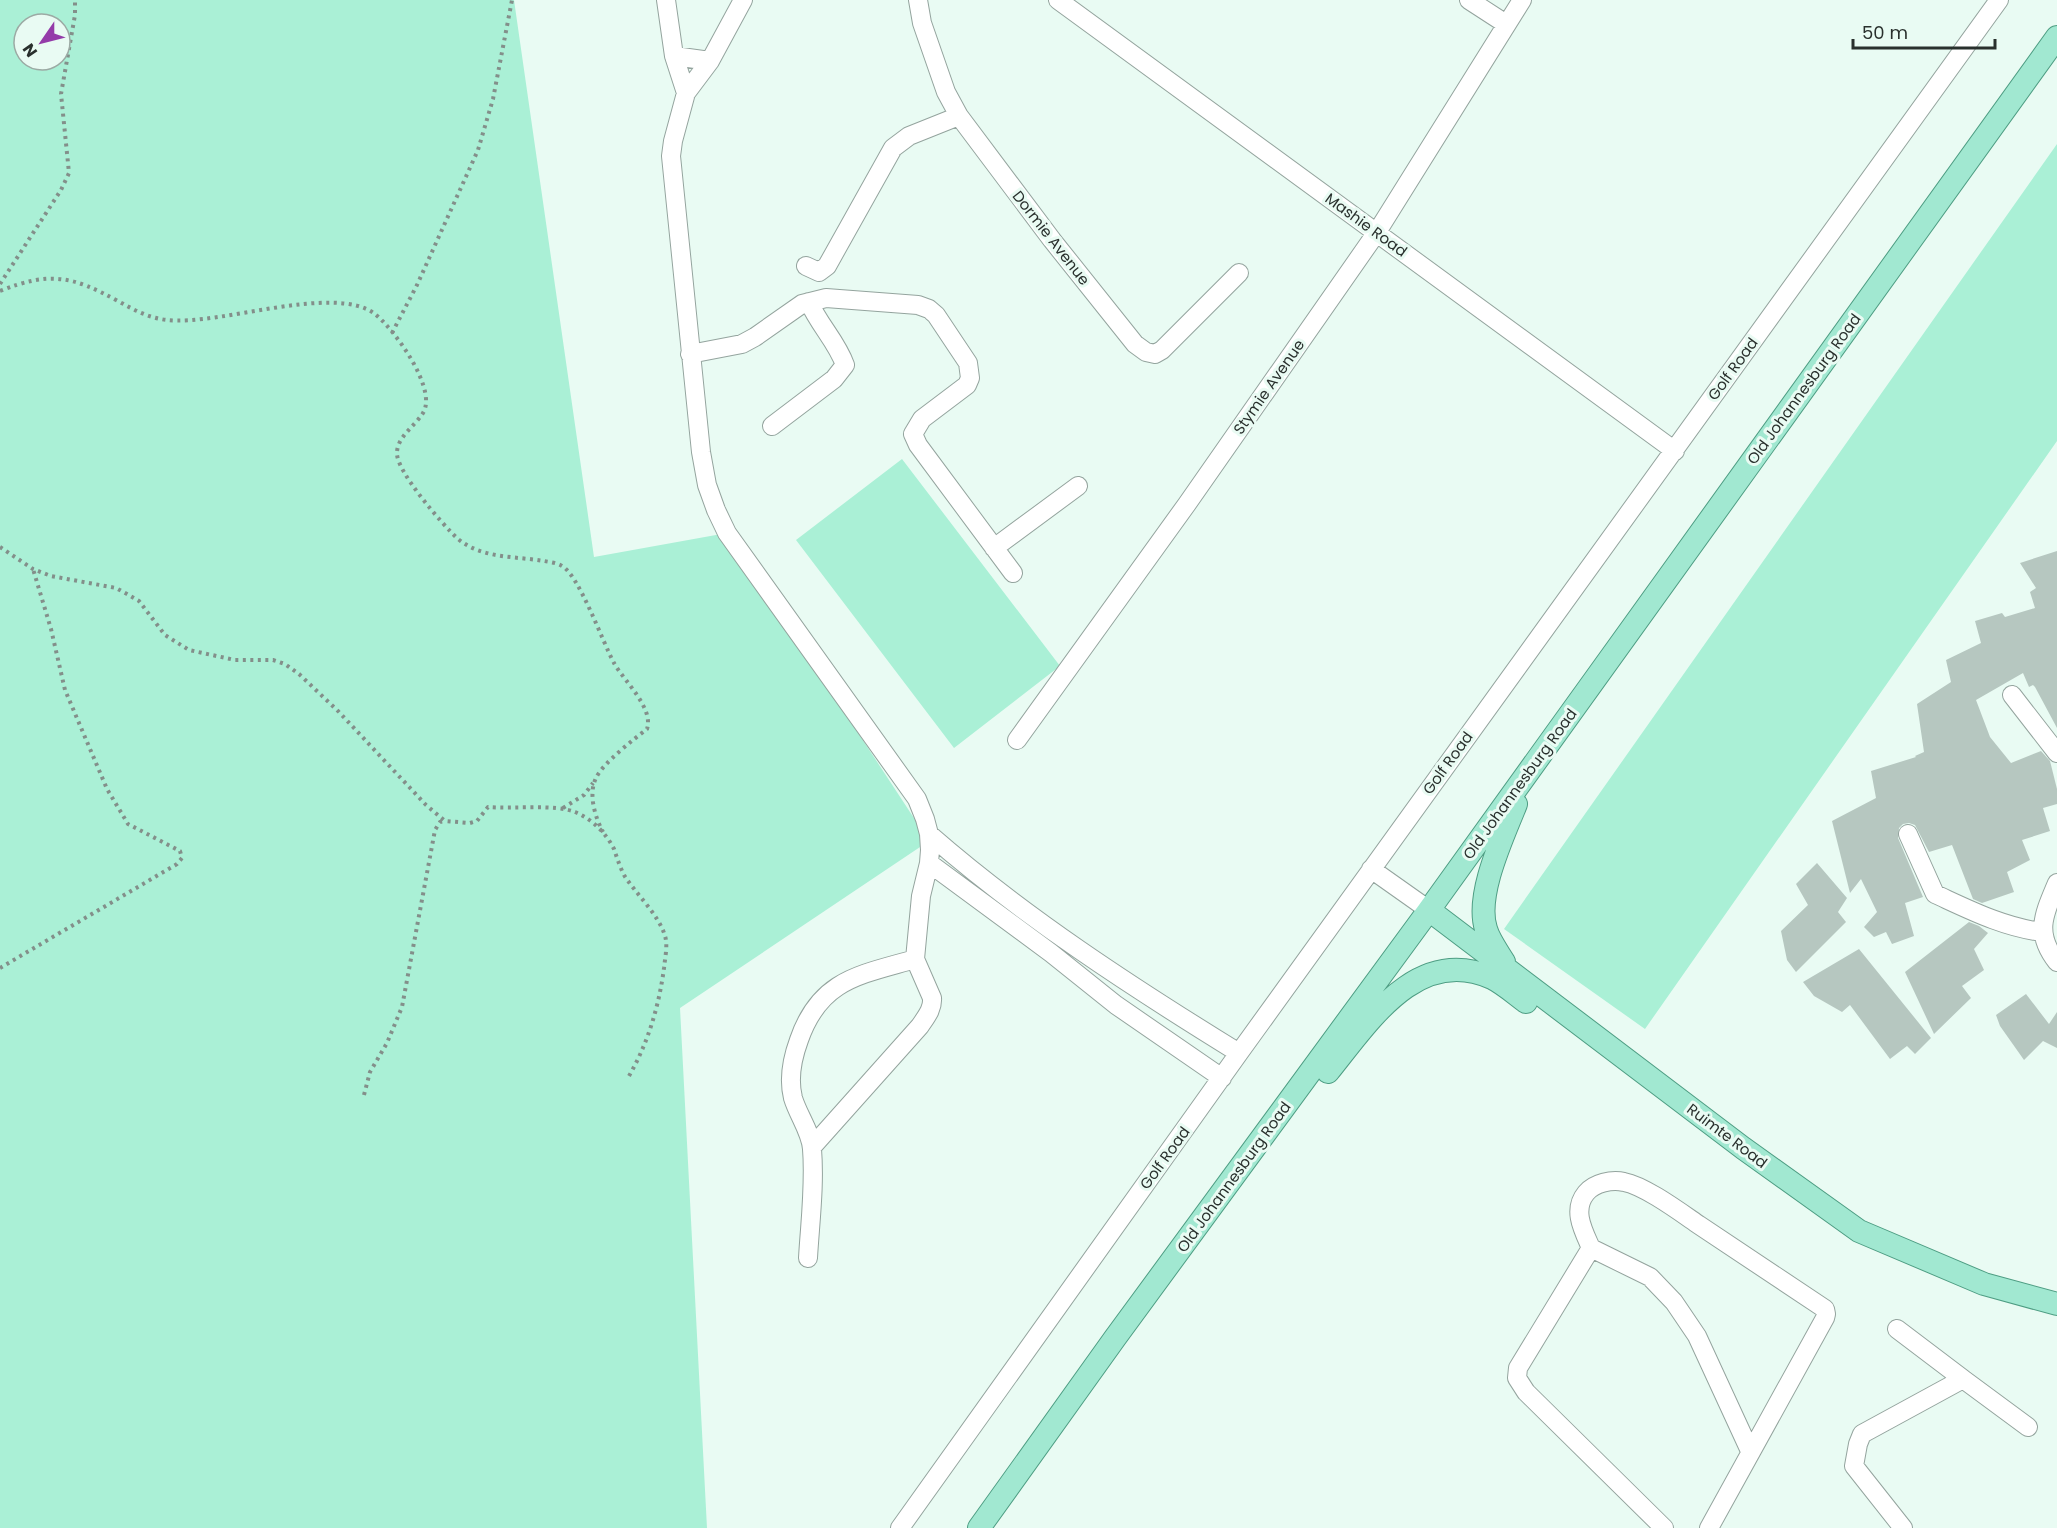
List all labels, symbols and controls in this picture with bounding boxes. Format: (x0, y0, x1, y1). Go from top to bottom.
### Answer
north arrow (12, 12, 72, 72)
scale bar (1853, 12, 1996, 50)
text: 50 m (1862, 20, 1908, 45)
text: N (17, 39, 43, 62)
street label: Dormie Avenue (1008, 186, 1095, 289)
street label: Mashie Road (1321, 188, 1411, 261)
street label: Old Johannesburg Road (1742, 309, 1866, 468)
street label: Golf Road (1703, 333, 1763, 404)
street label: Stymie Avenue (1228, 335, 1309, 438)
street label: Old Johannesburg Road (1458, 704, 1582, 863)
street label: Golf Road (1418, 727, 1478, 798)
street label: Old Johannesburg Road (1172, 1097, 1296, 1256)
street label: Ruimte Road (1683, 1098, 1772, 1173)
street label: Golf Road (1135, 1122, 1195, 1193)

